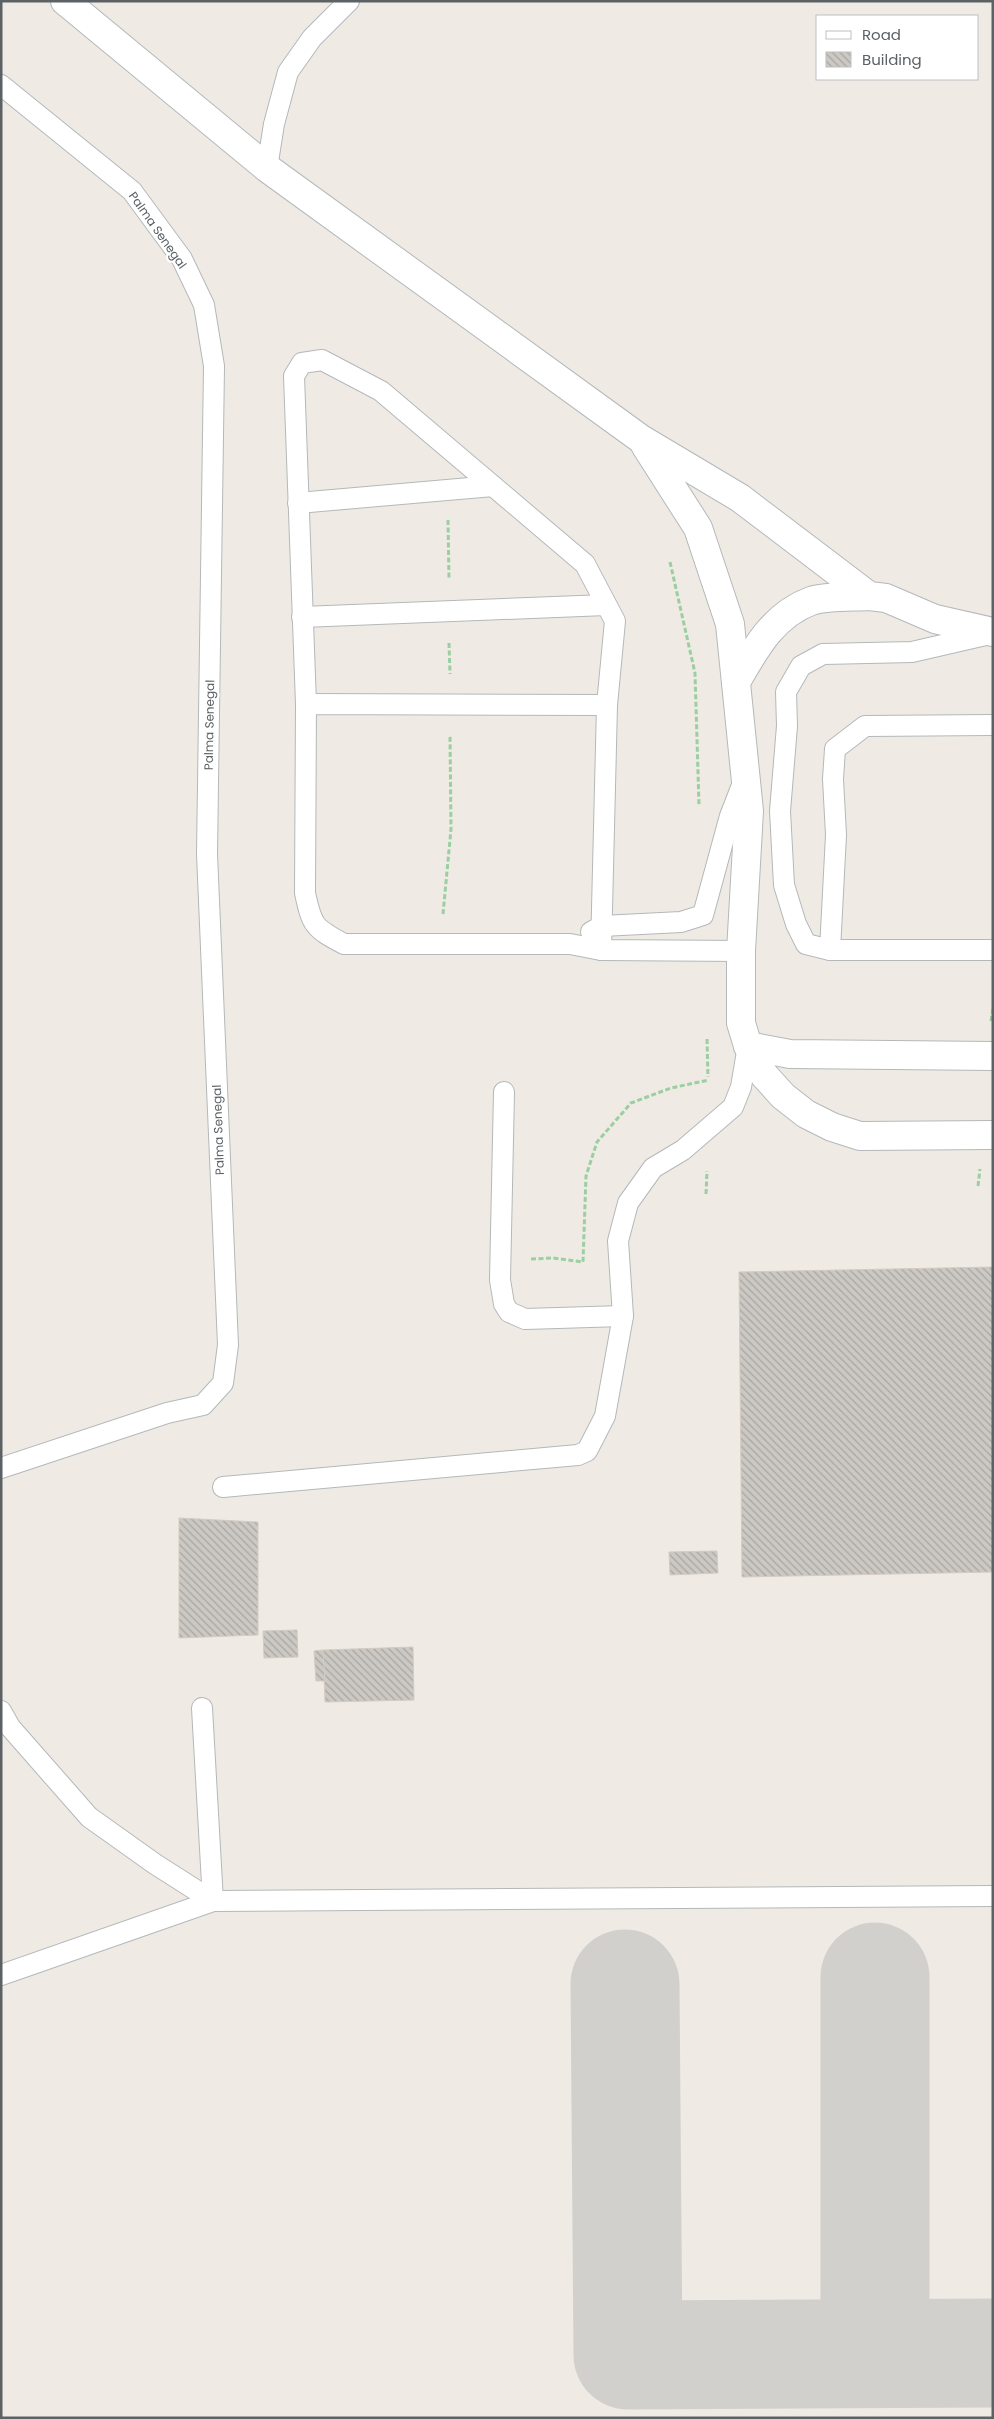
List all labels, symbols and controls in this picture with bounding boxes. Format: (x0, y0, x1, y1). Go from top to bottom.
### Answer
legend (816, 15, 979, 80)
text: Road (862, 24, 901, 45)
text: Building (862, 49, 922, 70)
street label: Palma Senegal (125, 188, 191, 272)
street label: Palma Senegal (200, 680, 218, 770)
street label: Palma Senegal (208, 1084, 228, 1176)

